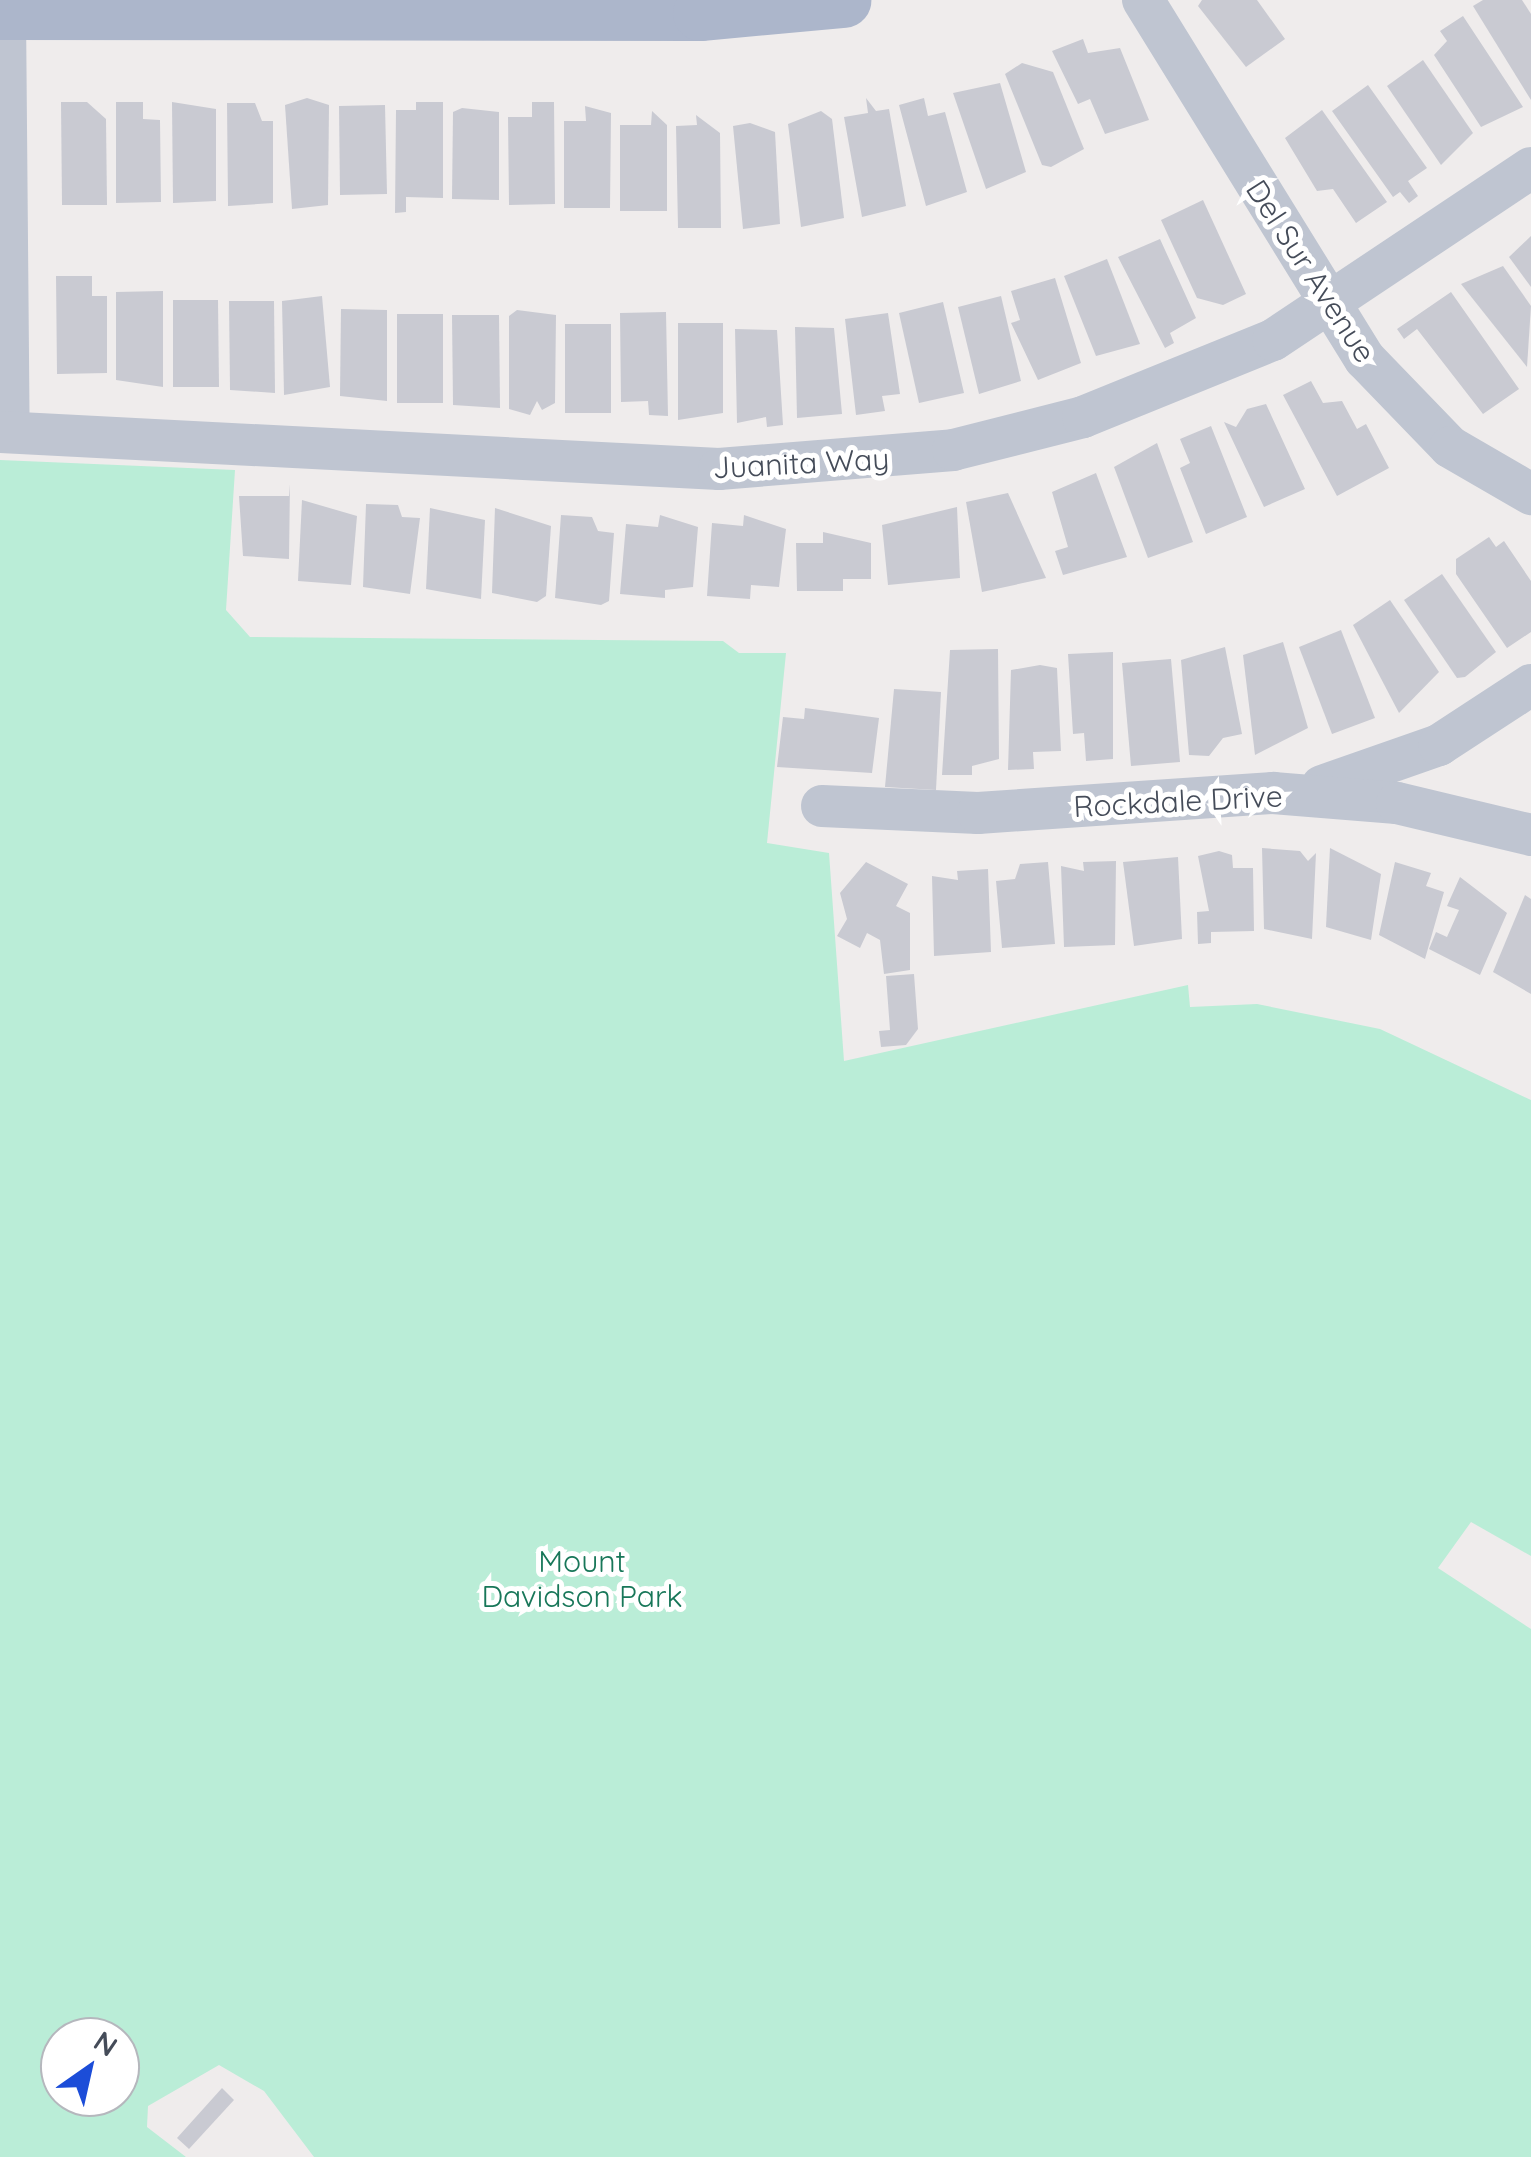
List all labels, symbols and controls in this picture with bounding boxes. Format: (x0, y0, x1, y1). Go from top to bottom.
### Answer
street label: Del Sur Avenue (1239, 173, 1383, 369)
street label: Juanita Way (712, 440, 890, 486)
street label: Rockdale Drive (1073, 778, 1283, 824)
park label: Mount Davidson Park (481, 1543, 683, 1614)
north arrow (40, 2017, 140, 2117)
text: N (88, 2023, 124, 2064)

